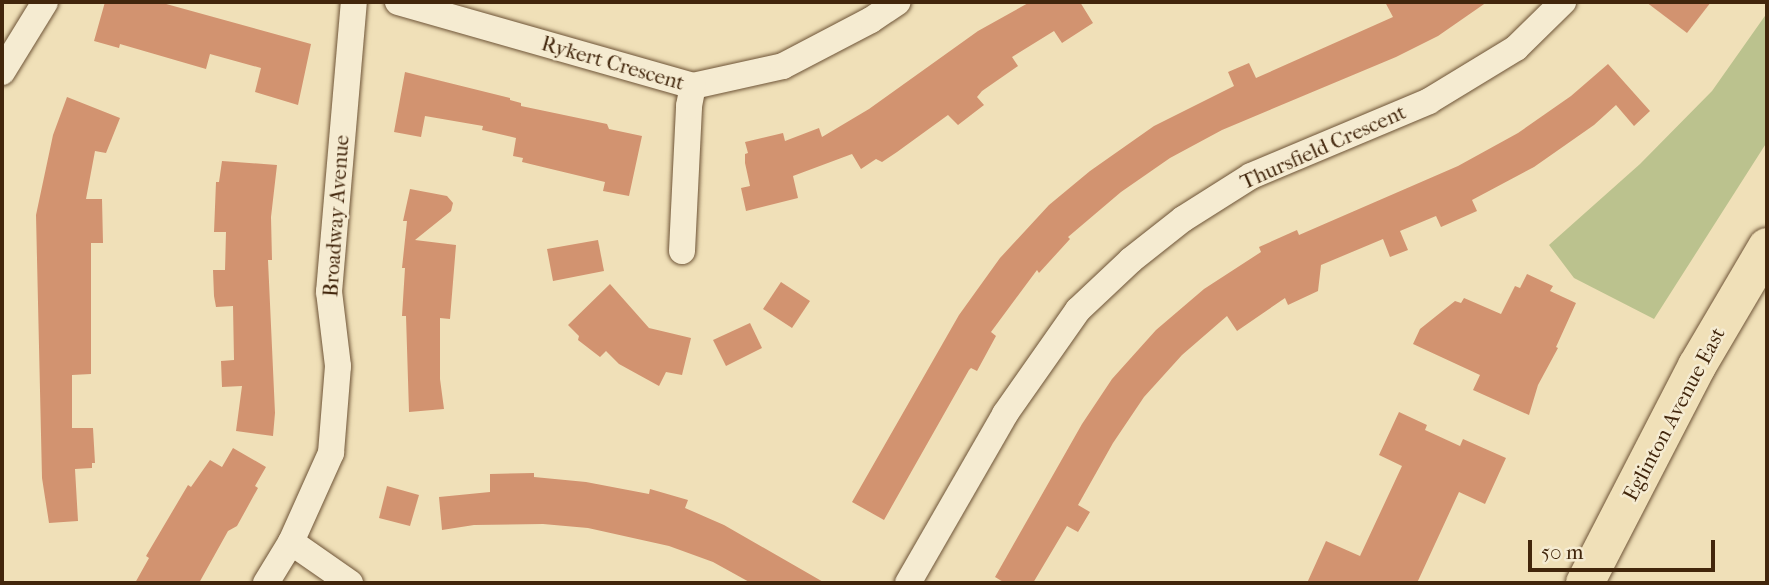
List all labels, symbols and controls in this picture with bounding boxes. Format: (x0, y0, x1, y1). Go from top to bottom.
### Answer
street label: Rykert Crescent (539, 31, 687, 95)
street label: Thursfield Crescent (1236, 99, 1410, 195)
street label: Broadway Avenue (318, 134, 354, 298)
street label: Eglinton Avenue East (1618, 323, 1730, 505)
scale bar (1531, 526, 1718, 570)
text: 50 m (1541, 540, 1584, 564)

